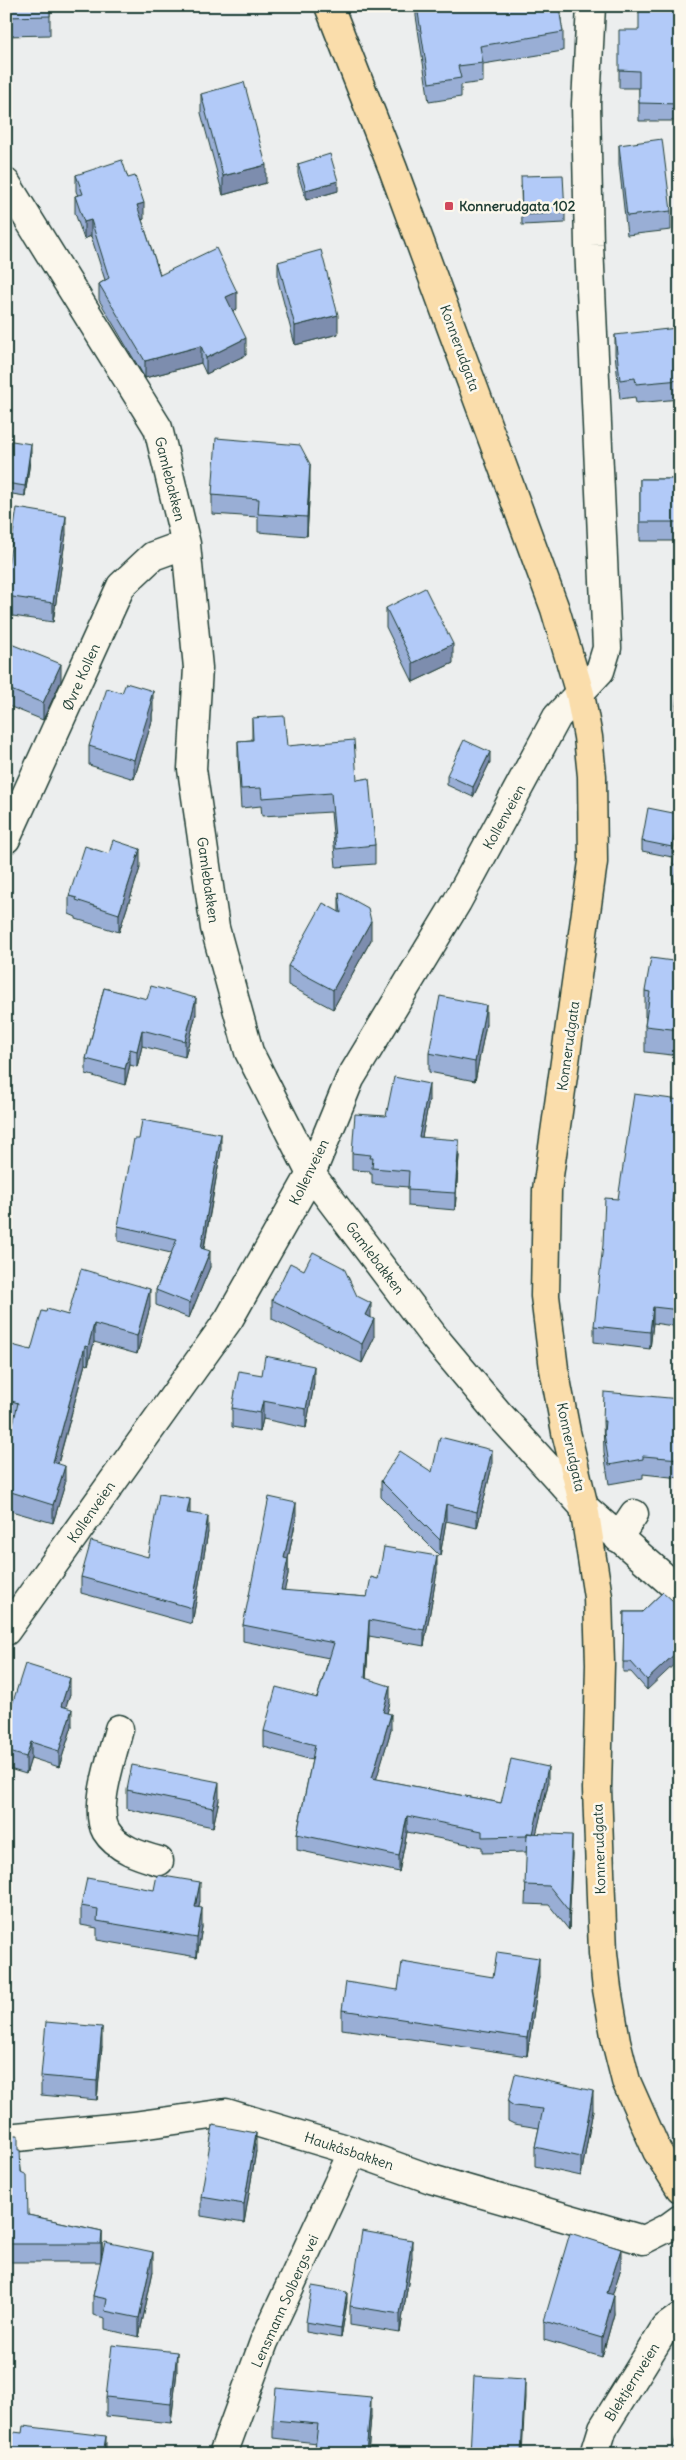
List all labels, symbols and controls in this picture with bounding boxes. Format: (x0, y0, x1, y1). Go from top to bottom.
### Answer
place label: Konnerudgata 102 (459, 197, 576, 215)
marker: Konnerudgata 102 (443, 200, 455, 212)
street label: Konnerudgata (436, 302, 484, 394)
street label: Gamlebakken (151, 435, 189, 523)
street label: Øvre Kollen (58, 641, 104, 713)
street label: Kollenveien (479, 781, 529, 853)
street label: Gamlebakken (193, 836, 223, 924)
street label: Konnerudgata (553, 1000, 583, 1092)
street label: Kollenveien (285, 1136, 333, 1208)
street label: Gamlebakken (342, 1218, 408, 1298)
street label: Konnerudgata (553, 1401, 589, 1493)
street label: Kollenveien (63, 1478, 119, 1546)
street label: Konnerudgata (588, 1803, 610, 1895)
street label: Haukåsbakken (302, 2128, 396, 2174)
street label: Lensmann Solbergs vei (248, 2232, 322, 2370)
street label: Blektjernveien (601, 2339, 663, 2425)

